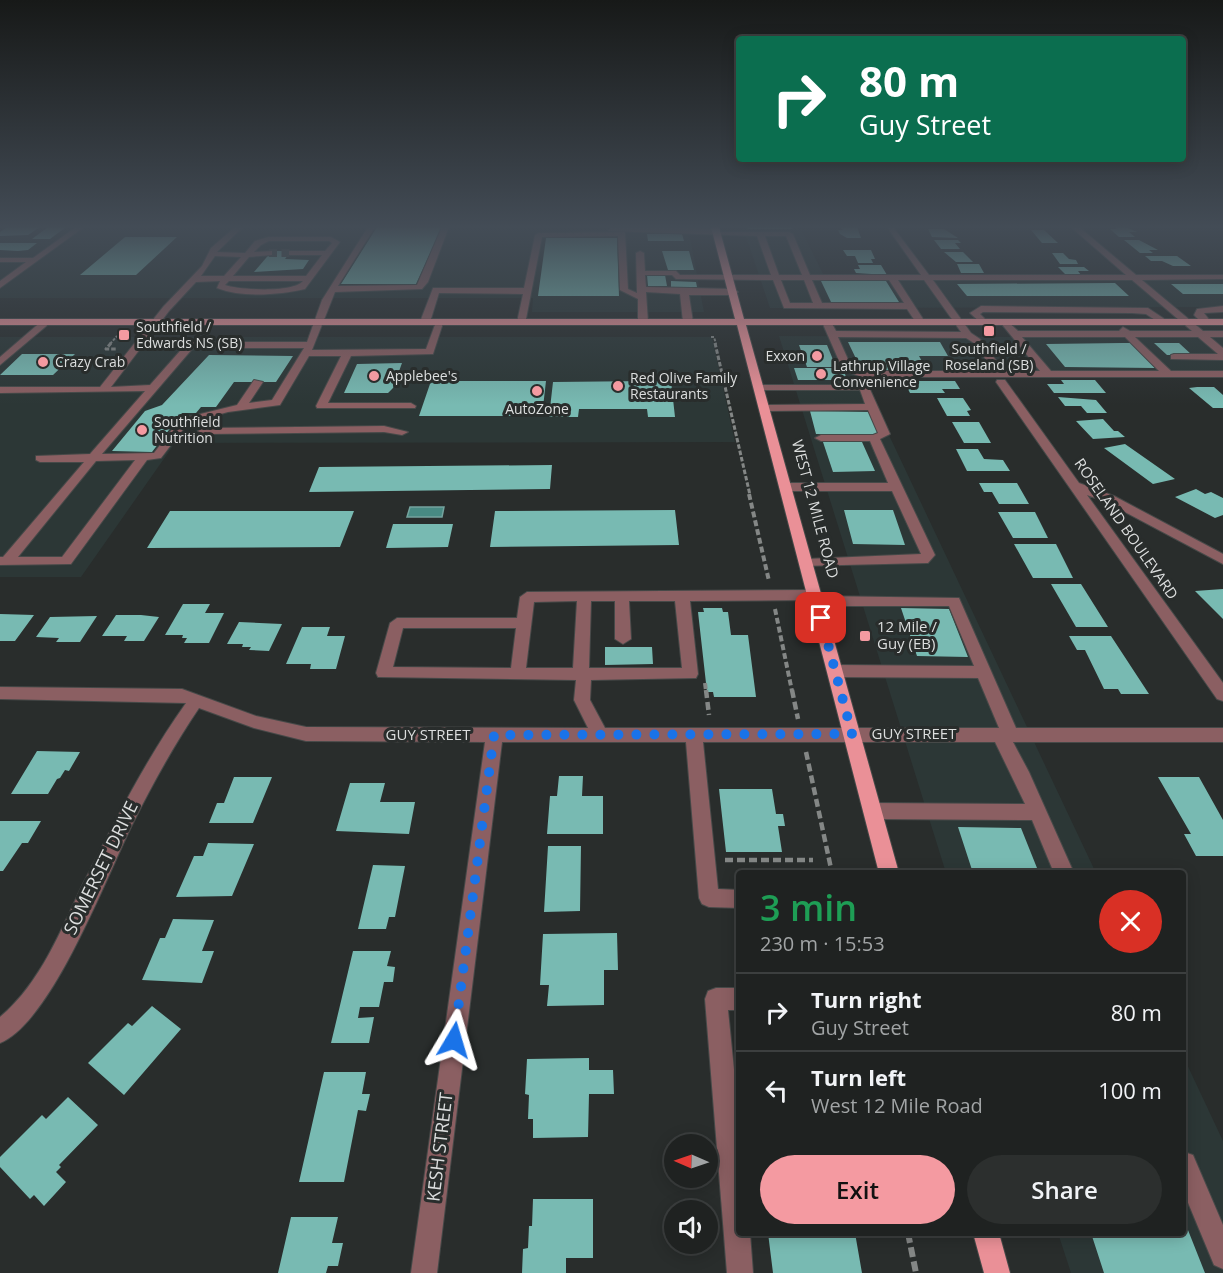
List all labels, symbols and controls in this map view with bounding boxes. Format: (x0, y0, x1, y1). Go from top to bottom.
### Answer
text: 80 m (859, 52, 959, 109)
icon: right (760, 60, 838, 138)
text: Guy Street (859, 106, 991, 143)
place label: Southfield / Edwards NS (SB) (136, 317, 242, 352)
marker: Southfield / Roseland (SB) (982, 324, 996, 338)
marker: Southfield / Edwards NS (SB) (117, 328, 131, 342)
place label: Southfield / Roseland (SB) (945, 339, 1033, 374)
place label: Exxon (766, 346, 805, 365)
marker: Exxon (810, 349, 824, 363)
place label: Crazy Crab (55, 352, 125, 371)
marker: Crazy Crab (36, 355, 50, 369)
place label: Lathrup Village Convenience (833, 356, 931, 391)
place label: Applebee's (386, 366, 458, 385)
marker: Lathrup Village Convenience (814, 367, 828, 381)
place label: Red Olive Family Restaurants (630, 368, 738, 403)
marker: Applebee's (367, 369, 381, 383)
marker: Red Olive Family Restaurants (611, 379, 625, 393)
marker: AutoZone (530, 384, 544, 398)
place label: AutoZone (505, 399, 569, 418)
place label: Southfield Nutrition (154, 412, 220, 447)
marker: Southfield Nutrition (135, 423, 149, 437)
street label: WEST 12 MILE ROAD (788, 437, 844, 580)
street label: ROSELAND BOULEVARD (1070, 454, 1183, 603)
pin (795, 592, 846, 643)
icon: arrive (804, 601, 837, 634)
place label: 12 Mile / Guy (EB) (877, 616, 937, 653)
marker: 12 Mile / Guy (EB) (858, 629, 872, 643)
street label: GUY STREET (872, 723, 957, 743)
street label: GUY STREET (386, 724, 471, 744)
street label: SOMERSET DRIVE (57, 797, 143, 938)
text: 3 min (760, 883, 857, 932)
button: close (1099, 890, 1162, 953)
text: 230 m · 15:53 (760, 930, 885, 957)
text: Turn right (811, 984, 922, 1014)
icon: right (760, 996, 793, 1029)
text: 80 m (1111, 997, 1162, 1027)
position arrow (422, 1008, 486, 1072)
text: Guy Street (811, 1014, 909, 1041)
text: Turn left (811, 1062, 906, 1092)
icon: left (760, 1074, 793, 1107)
text: 100 m (1098, 1075, 1162, 1105)
street label: KESH STREET (420, 1091, 458, 1203)
text: West 12 Mile Road (811, 1092, 983, 1119)
north arrow (664, 1134, 718, 1188)
map controls (664, 1134, 718, 1254)
button: Exit (760, 1155, 955, 1224)
button: Share (967, 1155, 1162, 1224)
button: sound (664, 1200, 718, 1254)

